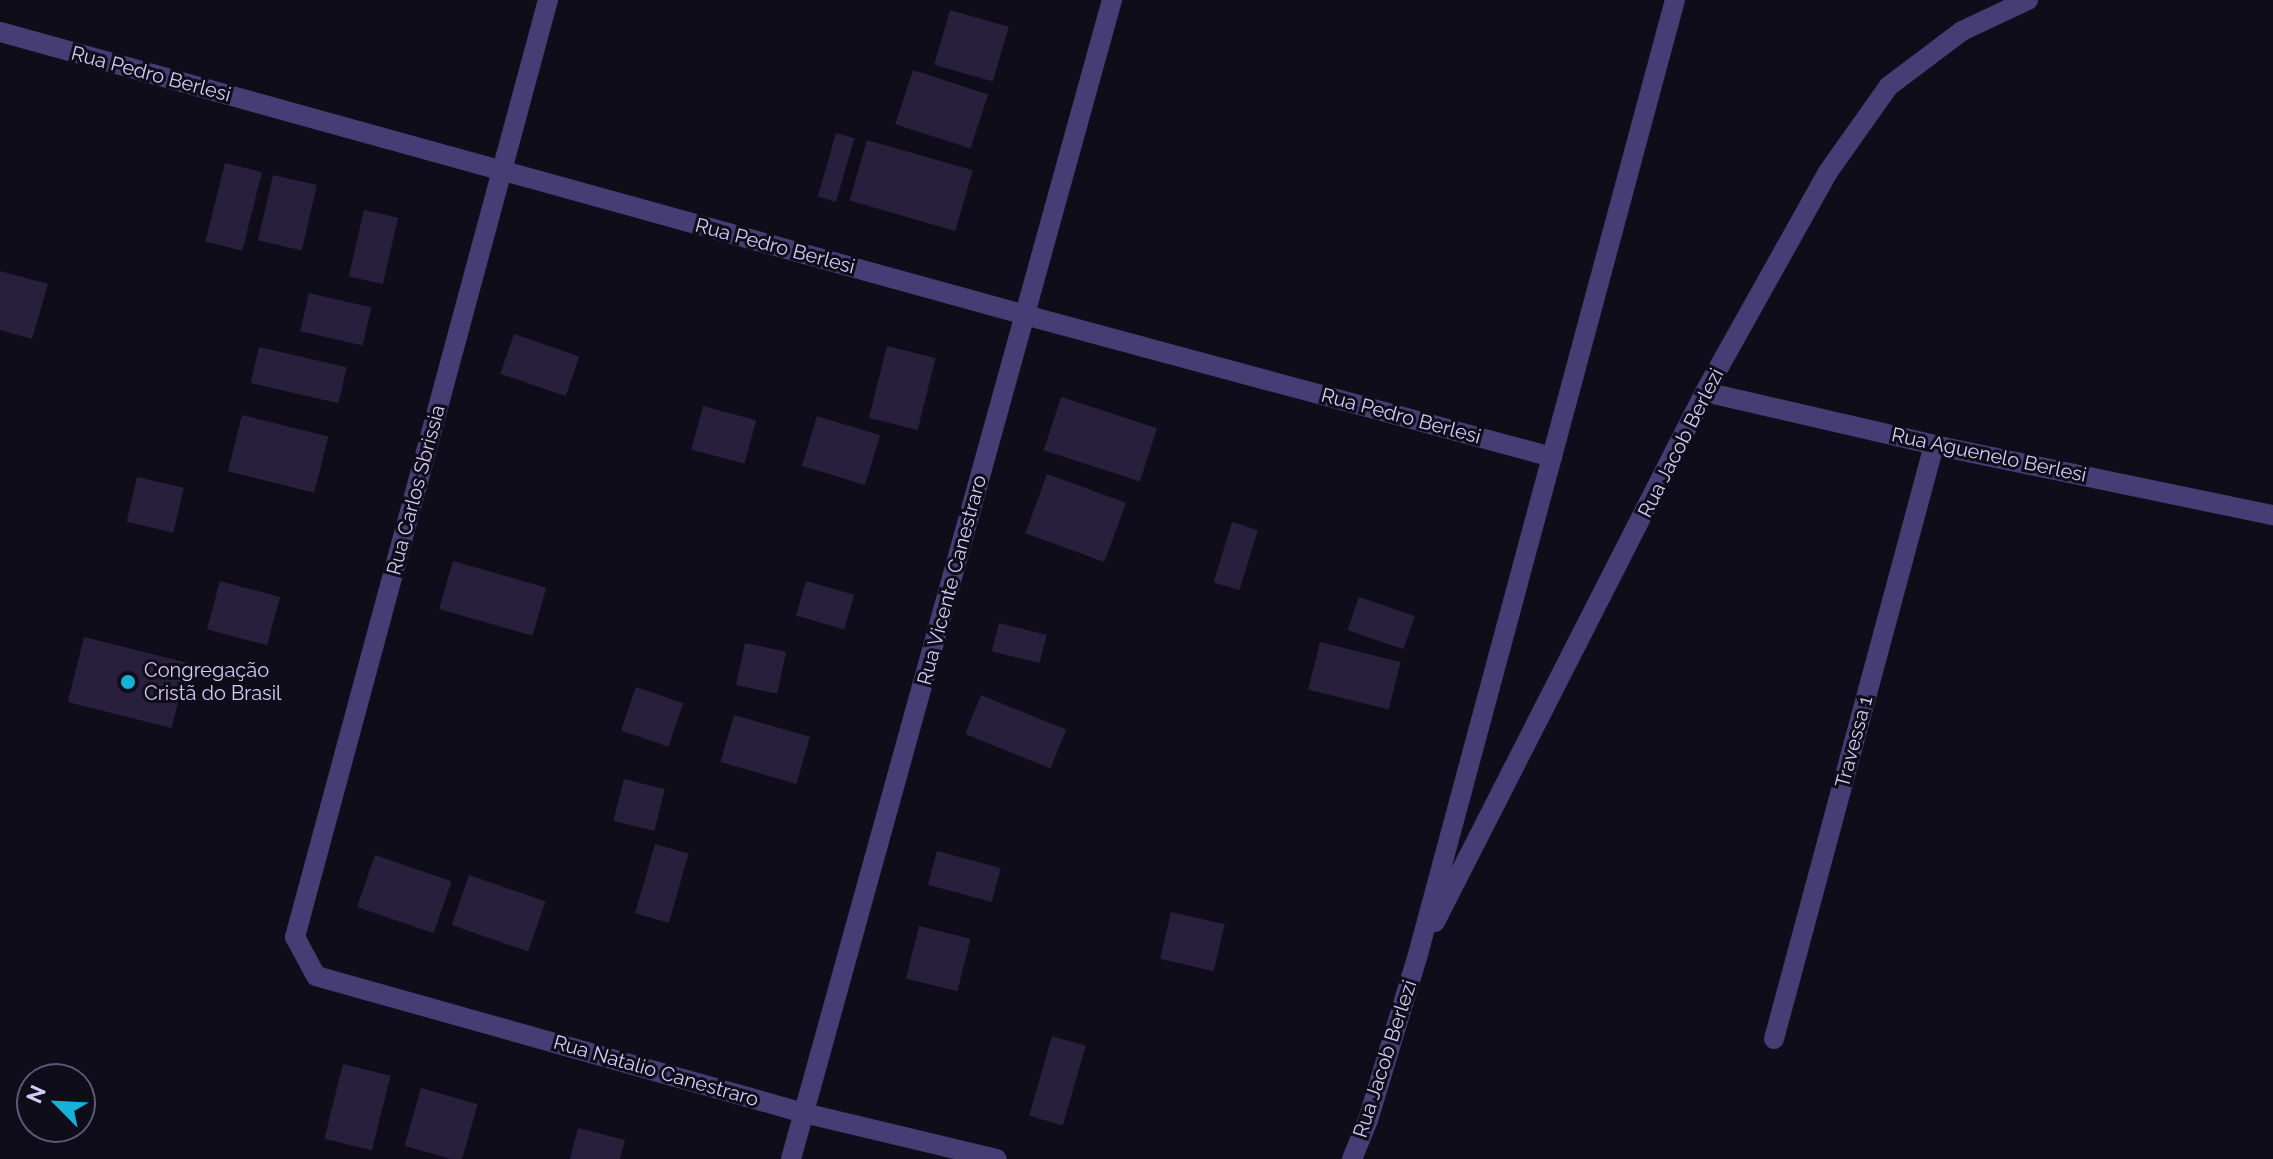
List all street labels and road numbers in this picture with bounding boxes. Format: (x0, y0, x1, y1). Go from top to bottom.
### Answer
street label: Rua Pedro Berlesi (69, 41, 233, 107)
street label: Rua Pedro Berlesi (693, 213, 857, 279)
street label: Rua Jacob Berlezi (1633, 364, 1729, 522)
street label: Rua Pedro Berlesi (1319, 383, 1483, 449)
street label: Rua Carlos Sbrissia (382, 402, 450, 578)
street label: Rua Aguenelo Berlesi (1889, 423, 2089, 487)
street label: Rua Vicente Canestraro (912, 472, 992, 688)
street label: Travessa 1 (1830, 694, 1878, 790)
street label: Rua Jacob Berlezi (1348, 977, 1422, 1141)
street label: Rua Natalio Canestraro (551, 1030, 761, 1112)

